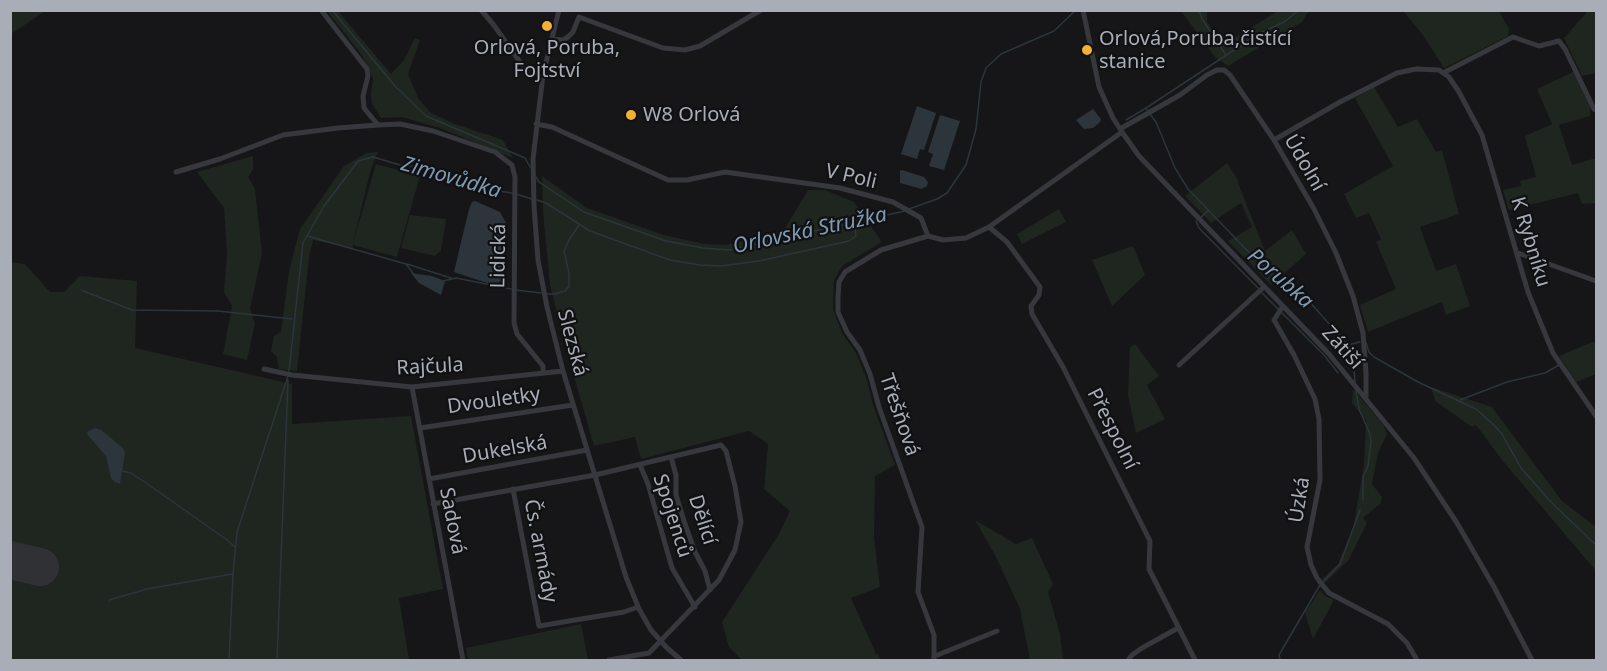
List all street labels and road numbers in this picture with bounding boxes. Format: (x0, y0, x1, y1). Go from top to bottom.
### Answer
street label: Údolní (1278, 130, 1330, 196)
street label: V Poli (823, 159, 879, 195)
street label: K Rybníku (1505, 194, 1555, 290)
street label: Lidická (486, 223, 512, 289)
street label: Slezská (552, 307, 592, 379)
street label: Zátiší (1316, 321, 1368, 375)
street label: Rajčula (396, 353, 464, 381)
street label: Třešňová (874, 371, 924, 459)
street label: Dvouletky (446, 383, 542, 419)
street label: Přespolní (1081, 384, 1143, 474)
street label: Dukelská (461, 431, 549, 469)
street label: Spojenců (647, 471, 697, 561)
street label: Úzká (1285, 475, 1315, 525)
street label: Sadová (434, 486, 470, 556)
street label: Dělící (683, 492, 721, 548)
street label: Čs. armády (518, 497, 562, 605)

